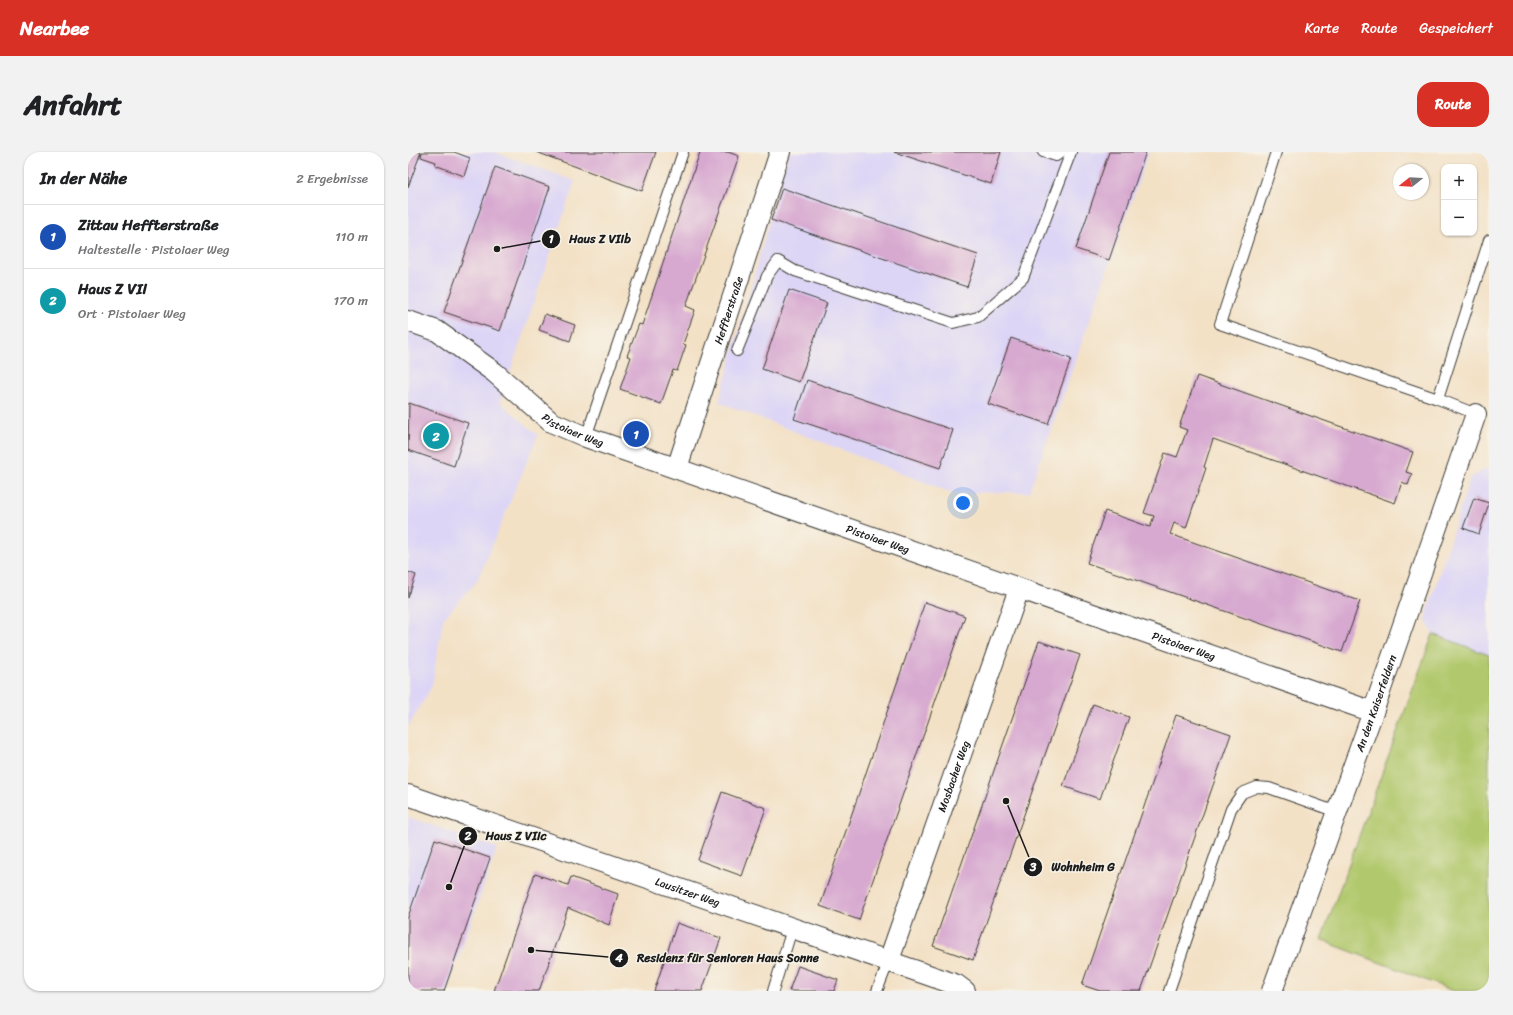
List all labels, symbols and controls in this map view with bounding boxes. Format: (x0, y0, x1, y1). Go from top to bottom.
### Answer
text: Nearbee (20, 12, 89, 45)
text: Karte (1305, 16, 1339, 41)
text: Route (1361, 16, 1397, 41)
text: Gespeichert (1419, 16, 1493, 41)
text: Anfahrt (24, 80, 122, 129)
button: Route (1417, 82, 1489, 127)
text: In der Nähe (40, 163, 127, 193)
north arrow (1393, 164, 1429, 200)
map controls (1441, 164, 1477, 236)
button: + (1441, 164, 1477, 200)
text: 2 Ergebnisse (296, 167, 368, 190)
button: − (1441, 200, 1477, 236)
text: Zittau Heffterstraße (78, 212, 219, 238)
text: 1 (50, 225, 56, 248)
text: 110 m (335, 225, 368, 248)
callout: Haus Z VIIb (541, 227, 639, 251)
text: 1 (548, 228, 554, 250)
text: Haus Z VIIb (568, 228, 631, 250)
text: Haltestelle · Pistoiaer Weg (78, 238, 230, 261)
street label: Heffterstraße (708, 273, 749, 347)
text: Haus Z VII (78, 276, 147, 302)
text: 2 (49, 289, 57, 312)
text: 170 m (333, 289, 368, 312)
text: Ort · Pistoiaer Weg (78, 302, 186, 325)
street label: Pistoiaer Weg (537, 408, 607, 452)
pin: 1 (623, 419, 649, 449)
pin: 2 (423, 421, 449, 451)
your location (953, 493, 973, 513)
street label: Pistoiaer Weg (844, 519, 913, 559)
street label: Pistoiaer Weg (1149, 626, 1219, 666)
street label: An den Kaiserfeldern (1350, 652, 1402, 755)
street label: Mosbacher Weg (932, 737, 975, 815)
callout: Haus Z VIIc (458, 824, 555, 848)
text: 2 (464, 825, 472, 847)
text: Haus Z VIIc (484, 825, 548, 847)
callout: Wohnheim G (1023, 855, 1123, 879)
text: 3 (1029, 856, 1037, 878)
text: Wohnheim G (1051, 856, 1115, 878)
street label: Lausitzer Weg (653, 872, 723, 912)
callout: Residenz für Senioren Haus Sonne (609, 946, 827, 970)
text: 4 (614, 947, 623, 969)
text: Residenz für Senioren Haus Sonne (636, 947, 820, 969)

